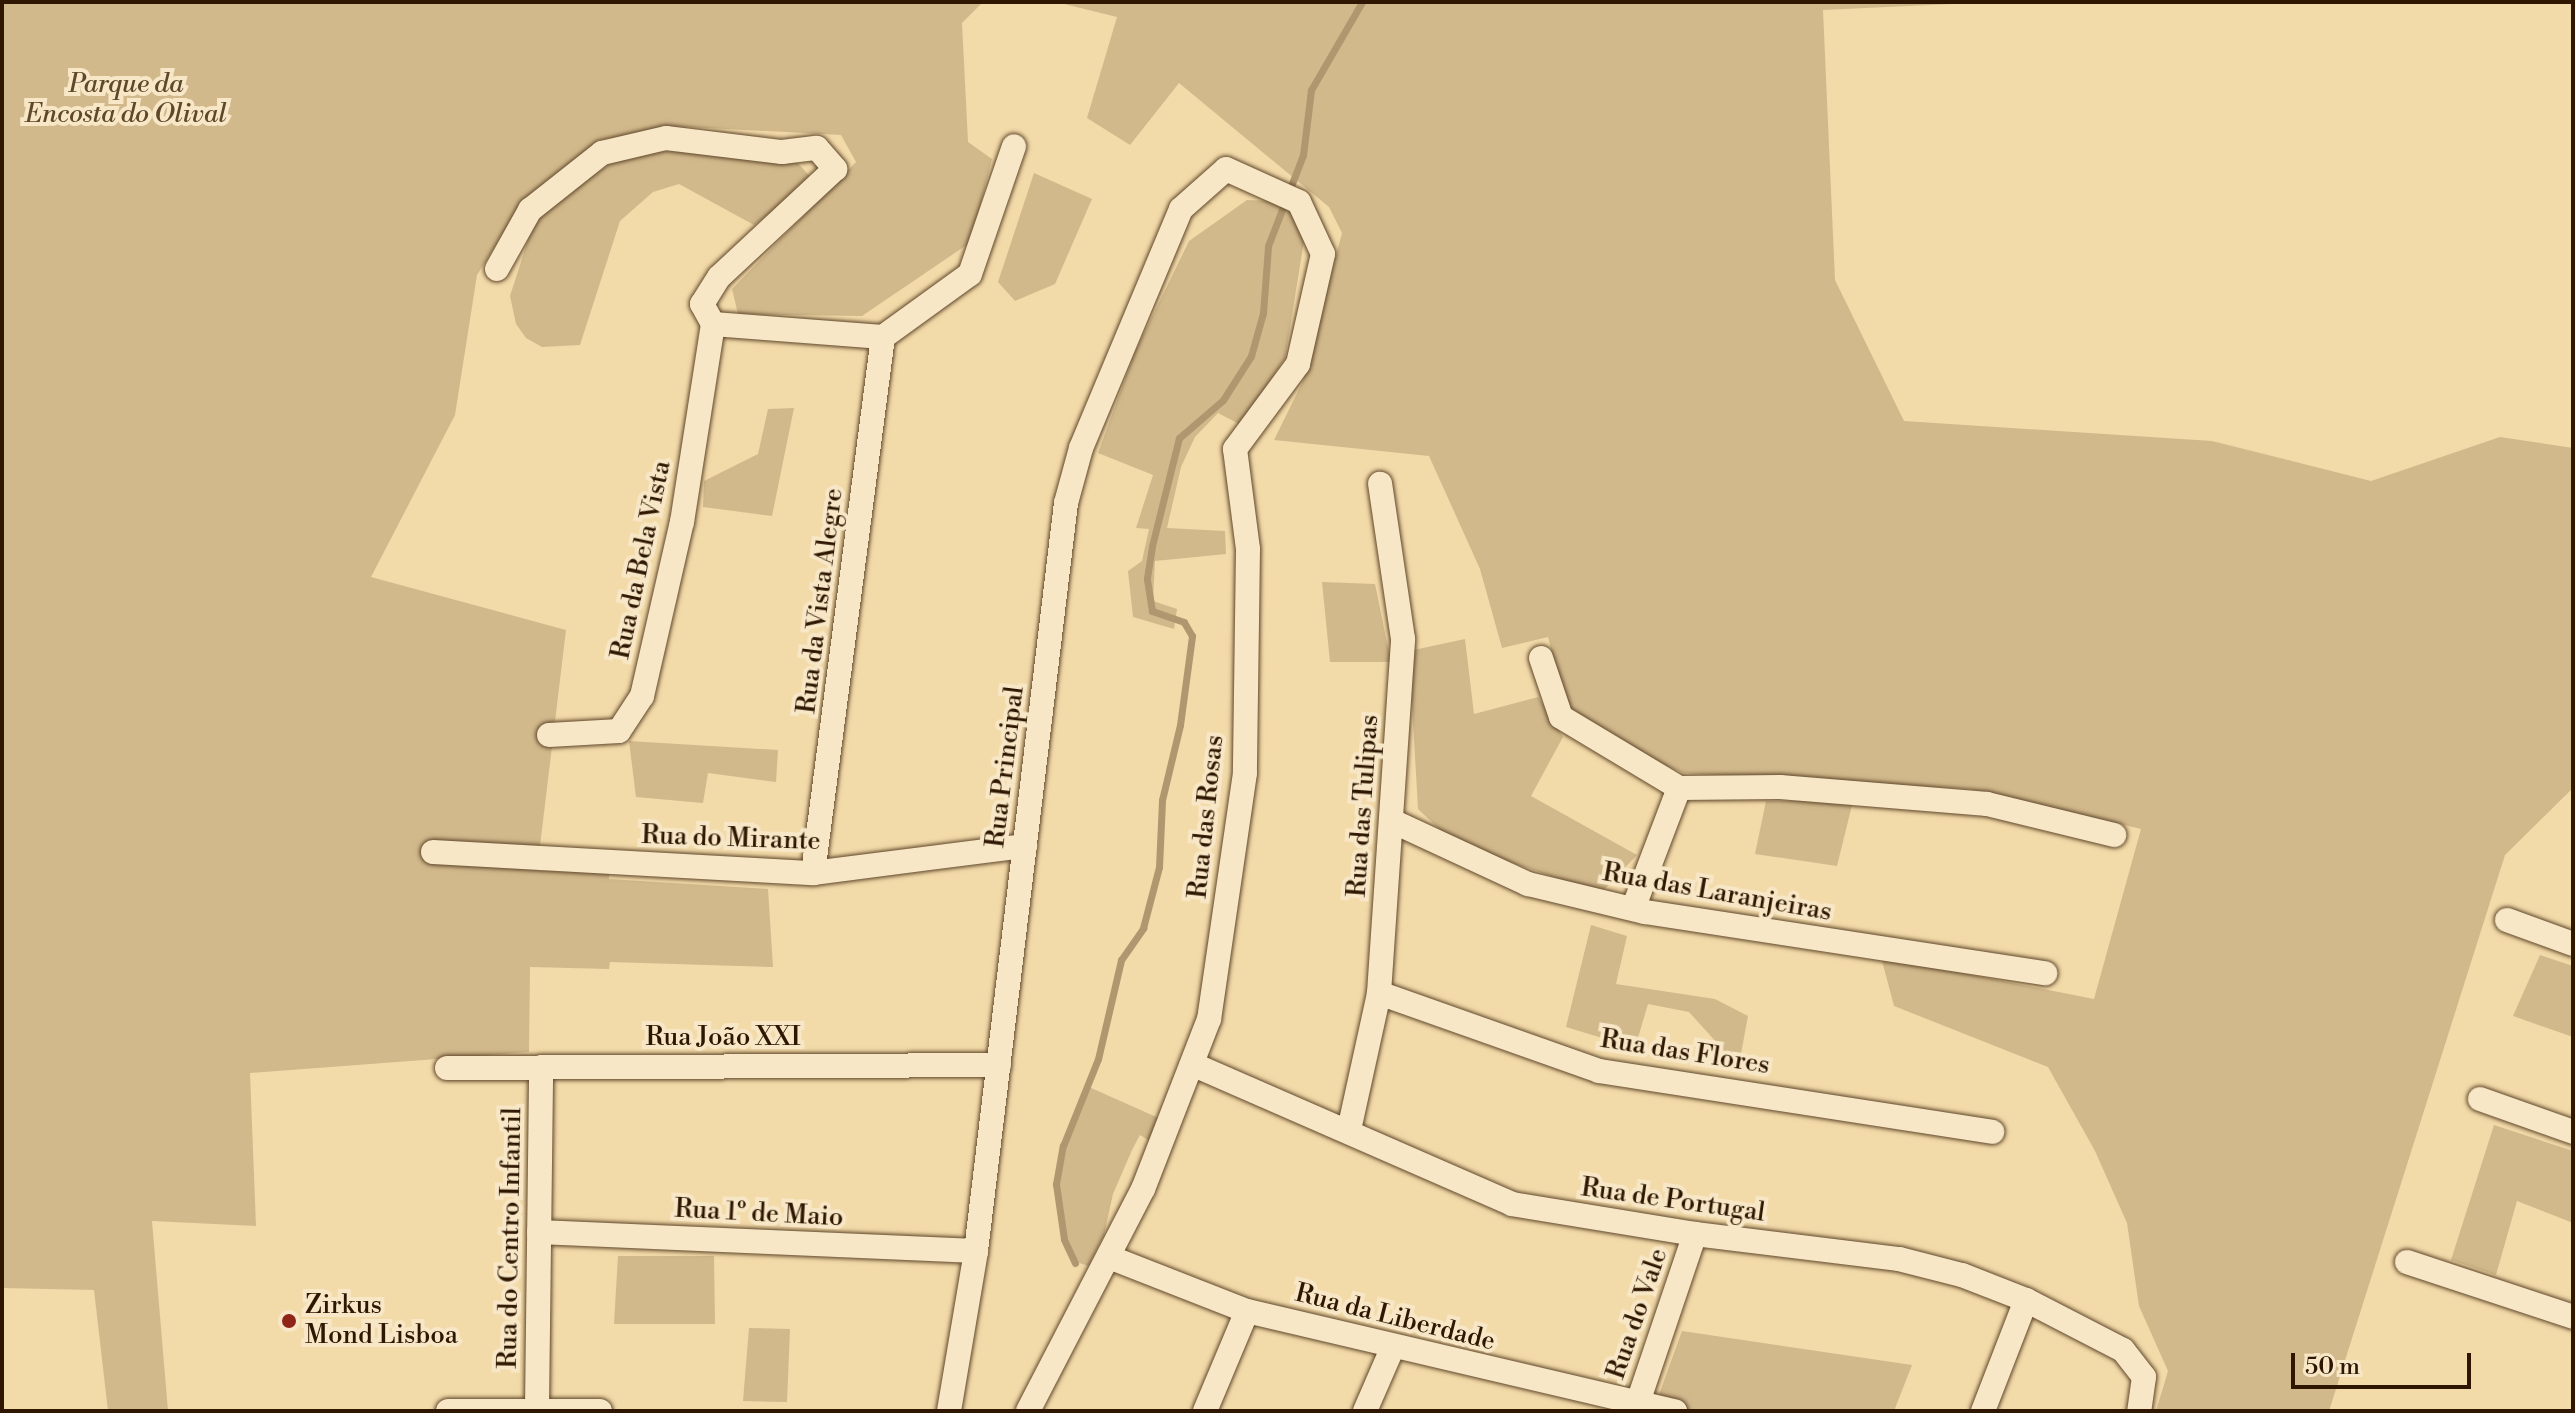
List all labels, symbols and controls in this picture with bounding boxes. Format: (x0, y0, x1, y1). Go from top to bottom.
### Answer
park label: Parque da Encosta do Olival (25, 69, 227, 130)
street label: Rua da Bela Vista (606, 458, 678, 662)
street label: Rua da Vista Alegre (792, 486, 850, 716)
street label: Rua Principal (981, 684, 1031, 850)
street label: Rua das Tulipas (1342, 714, 1386, 898)
street label: Rua das Rosas (1183, 734, 1231, 900)
street label: Rua do Mirante (641, 820, 821, 858)
street label: Rua das Laranjeiras (1600, 857, 1834, 929)
street label: Rua João XXI (645, 1022, 801, 1054)
street label: Rua das Flores (1598, 1024, 1772, 1082)
street label: Rua do Centro Infantil (493, 1107, 529, 1369)
street label: Rua de Portugal (1579, 1173, 1767, 1229)
street label: Rua 1º de Maio (674, 1194, 844, 1234)
street label: Rua do Vale (1601, 1244, 1675, 1384)
street label: Rua da Liberdade (1292, 1278, 1498, 1358)
place label: Zirkus Mond Lisboa (305, 1290, 458, 1352)
marker: Zirkus Mond Lisboa (280, 1312, 298, 1330)
scale bar (2295, 1337, 2475, 1387)
text: 50 m (2305, 1352, 2360, 1382)

